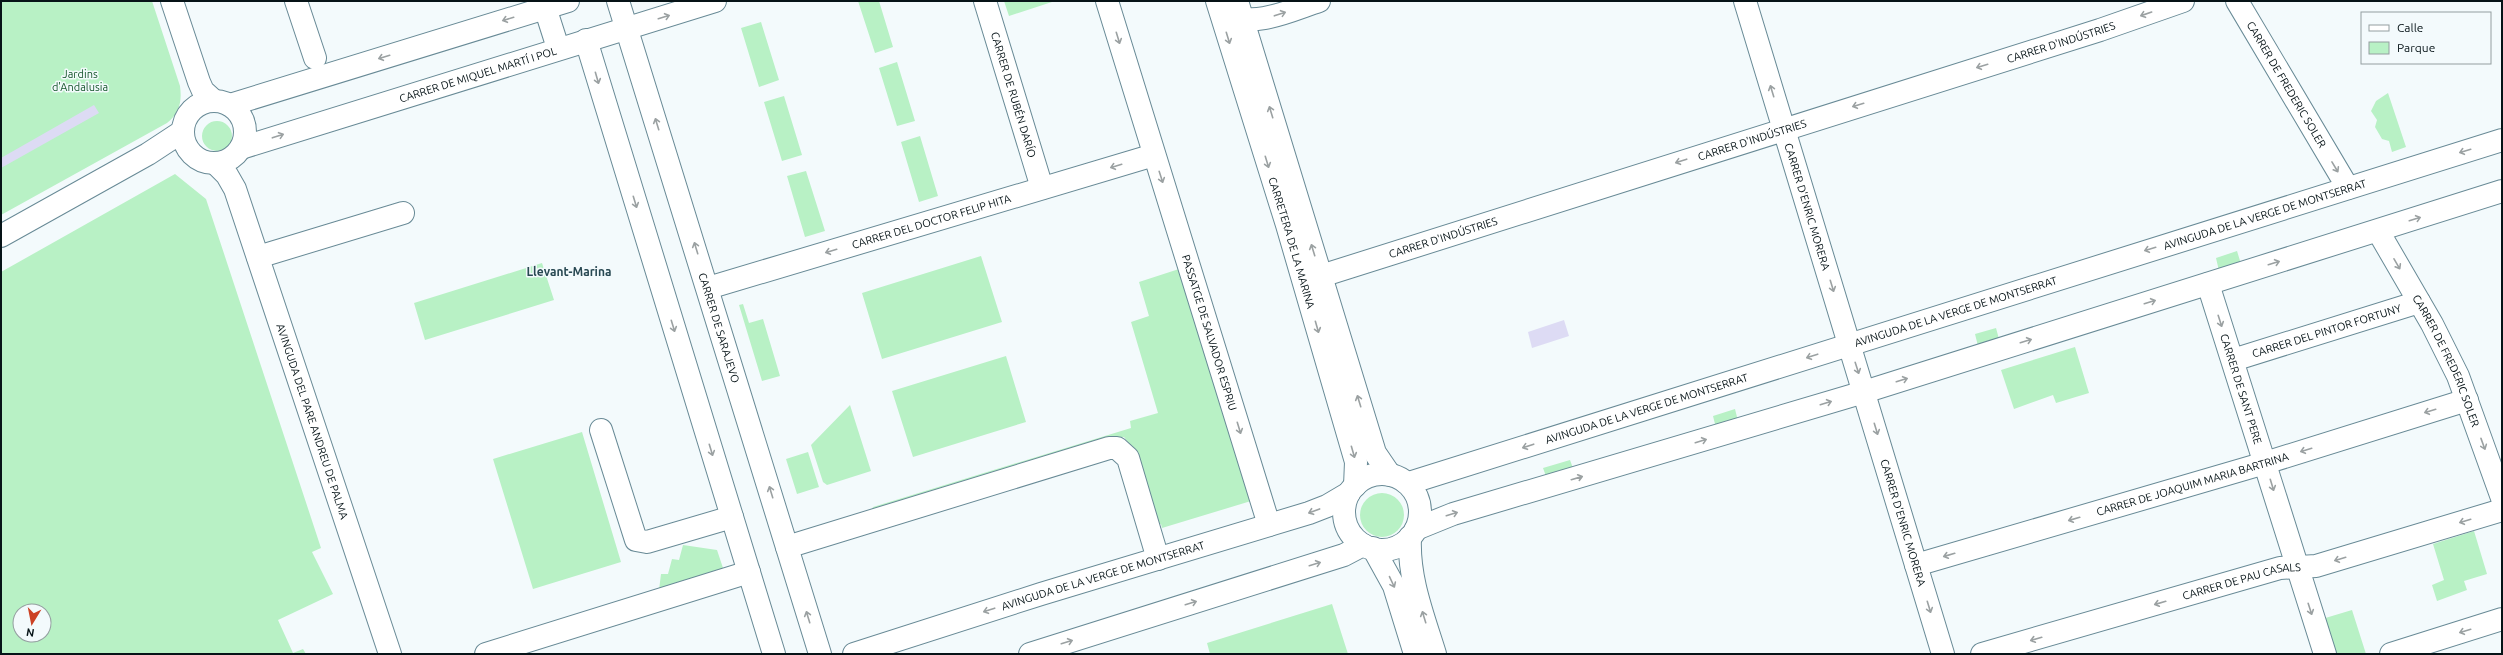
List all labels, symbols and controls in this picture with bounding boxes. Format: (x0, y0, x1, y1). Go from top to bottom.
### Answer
one-way arrow (1274, 9, 1286, 17)
one-way arrow (2139, 11, 2152, 18)
legend (2361, 12, 2491, 64)
one-way arrow (657, 13, 670, 20)
one-way arrow (502, 16, 515, 23)
street label: CARRER D'INDÚSTRIES (2005, 19, 2117, 65)
street label: CARRER DE FREDERIC SOLER (2244, 19, 2329, 150)
text: Calle (2397, 21, 2423, 34)
street label: CARRER DE RUBÉN DARÍO (989, 30, 1038, 159)
one-way arrow (1115, 32, 1122, 45)
one-way arrow (1225, 32, 1233, 44)
text: Parque (2397, 41, 2435, 54)
street label: CARRER DE MIQUEL MARTÍ I POL (398, 44, 558, 105)
one-way arrow (378, 54, 390, 62)
one-way arrow (1976, 63, 1988, 71)
park label: Jardins d'Andalusia (52, 68, 108, 93)
one-way arrow (594, 71, 601, 84)
one-way arrow (1768, 85, 1775, 98)
one-way arrow (1852, 102, 1865, 109)
one-way arrow (1267, 106, 1274, 119)
one-way arrow (653, 117, 660, 130)
street label: CARRER D'INDÚSTRIES (1696, 117, 1808, 163)
one-way arrow (271, 132, 284, 139)
street label: CARRER D'ENRIC MORERA (1782, 142, 1833, 273)
one-way arrow (2459, 148, 2471, 156)
one-way arrow (1264, 156, 1271, 169)
one-way arrow (1674, 158, 1687, 165)
one-way arrow (2332, 161, 2340, 173)
one-way arrow (1110, 163, 1123, 170)
one-way arrow (1157, 171, 1165, 183)
street label: CARRETERA DE LA MARINA (1266, 175, 1317, 311)
street label: AVINGUDA DE LA VERGE DE MONTSERRAT (2162, 177, 2368, 252)
street label: CARRER DEL DOCTOR FELIP HITA (850, 192, 1013, 251)
one-way arrow (632, 195, 639, 208)
street label: CARRER D'INDÚSTRIES (1387, 215, 1499, 260)
one-way arrow (2408, 215, 2421, 222)
one-way arrow (691, 242, 699, 254)
one-way arrow (1309, 244, 1316, 257)
one-way arrow (2145, 246, 2157, 254)
one-way arrow (824, 248, 837, 255)
street label: PASSATGE DE SALVADOR ESPRIU (1180, 253, 1239, 412)
one-way arrow (2394, 258, 2402, 270)
one-way arrow (2267, 259, 2280, 266)
district label: Llevant-Marina (527, 265, 611, 278)
street label: CARRER DE SARAJEVO (696, 271, 742, 384)
street label: AVINGUDA DE LA VERGE DE MONTSERRAT (1853, 274, 2059, 349)
one-way arrow (1829, 279, 1836, 292)
street label: CARRER DE FREDERIC SOLER (2410, 293, 2482, 429)
one-way arrow (2143, 298, 2156, 305)
street label: CARRER DEL PINTOR FORTUNY (2250, 302, 2403, 360)
one-way arrow (2217, 314, 2224, 327)
one-way arrow (670, 320, 677, 333)
one-way arrow (1314, 320, 1321, 333)
street label: AVINGUDA DEL PARE ANDREU DE PALMA (274, 322, 351, 521)
street label: CARRER DE SANT PERE (2218, 332, 2264, 446)
one-way arrow (2019, 337, 2032, 344)
one-way arrow (1806, 352, 1818, 360)
one-way arrow (1854, 361, 1861, 374)
street label: AVINGUDA DE LA VERGE DE MONTSERRAT (1544, 371, 1749, 446)
one-way arrow (1895, 376, 1908, 383)
one-way arrow (1355, 395, 1362, 408)
one-way arrow (1819, 399, 1832, 406)
one-way arrow (2424, 408, 2437, 415)
one-way arrow (1236, 421, 1243, 434)
one-way arrow (1873, 422, 1880, 435)
one-way arrow (1695, 437, 1708, 444)
one-way arrow (2480, 438, 2487, 451)
one-way arrow (1522, 443, 1535, 450)
one-way arrow (708, 444, 715, 457)
one-way arrow (1350, 445, 1357, 458)
one-way arrow (2300, 447, 2313, 454)
street label: CARRER DE JOAQUIM MARIA BARTRINA (2095, 450, 2291, 518)
street label: CARRER D'ENRIC MORERA (1878, 458, 1928, 588)
one-way arrow (1570, 474, 1583, 481)
one-way arrow (2268, 479, 2276, 491)
one-way arrow (767, 486, 774, 499)
one-way arrow (1308, 508, 1321, 515)
one-way arrow (1445, 510, 1458, 517)
one-way arrow (2068, 516, 2081, 523)
one-way arrow (2458, 518, 2471, 525)
street label: AVINGUDA DE LA VERGE DE MONTSERRAT (1000, 539, 1206, 612)
one-way arrow (1943, 552, 1956, 559)
one-way arrow (2334, 556, 2347, 563)
one-way arrow (1309, 560, 1321, 568)
street label: CARRER DE PAU CASALS (2181, 561, 2301, 602)
one-way arrow (1389, 576, 1396, 588)
one-way arrow (1185, 599, 1198, 606)
one-way arrow (1926, 600, 1933, 613)
one-way arrow (2154, 600, 2167, 607)
one-way arrow (2307, 602, 2314, 615)
north arrow (12, 603, 52, 643)
one-way arrow (984, 607, 996, 615)
one-way arrow (804, 610, 811, 623)
one-way arrow (1420, 610, 1427, 623)
text: N (25, 626, 35, 639)
one-way arrow (2458, 628, 2471, 635)
one-way arrow (2029, 636, 2042, 643)
one-way arrow (1061, 638, 1074, 645)

